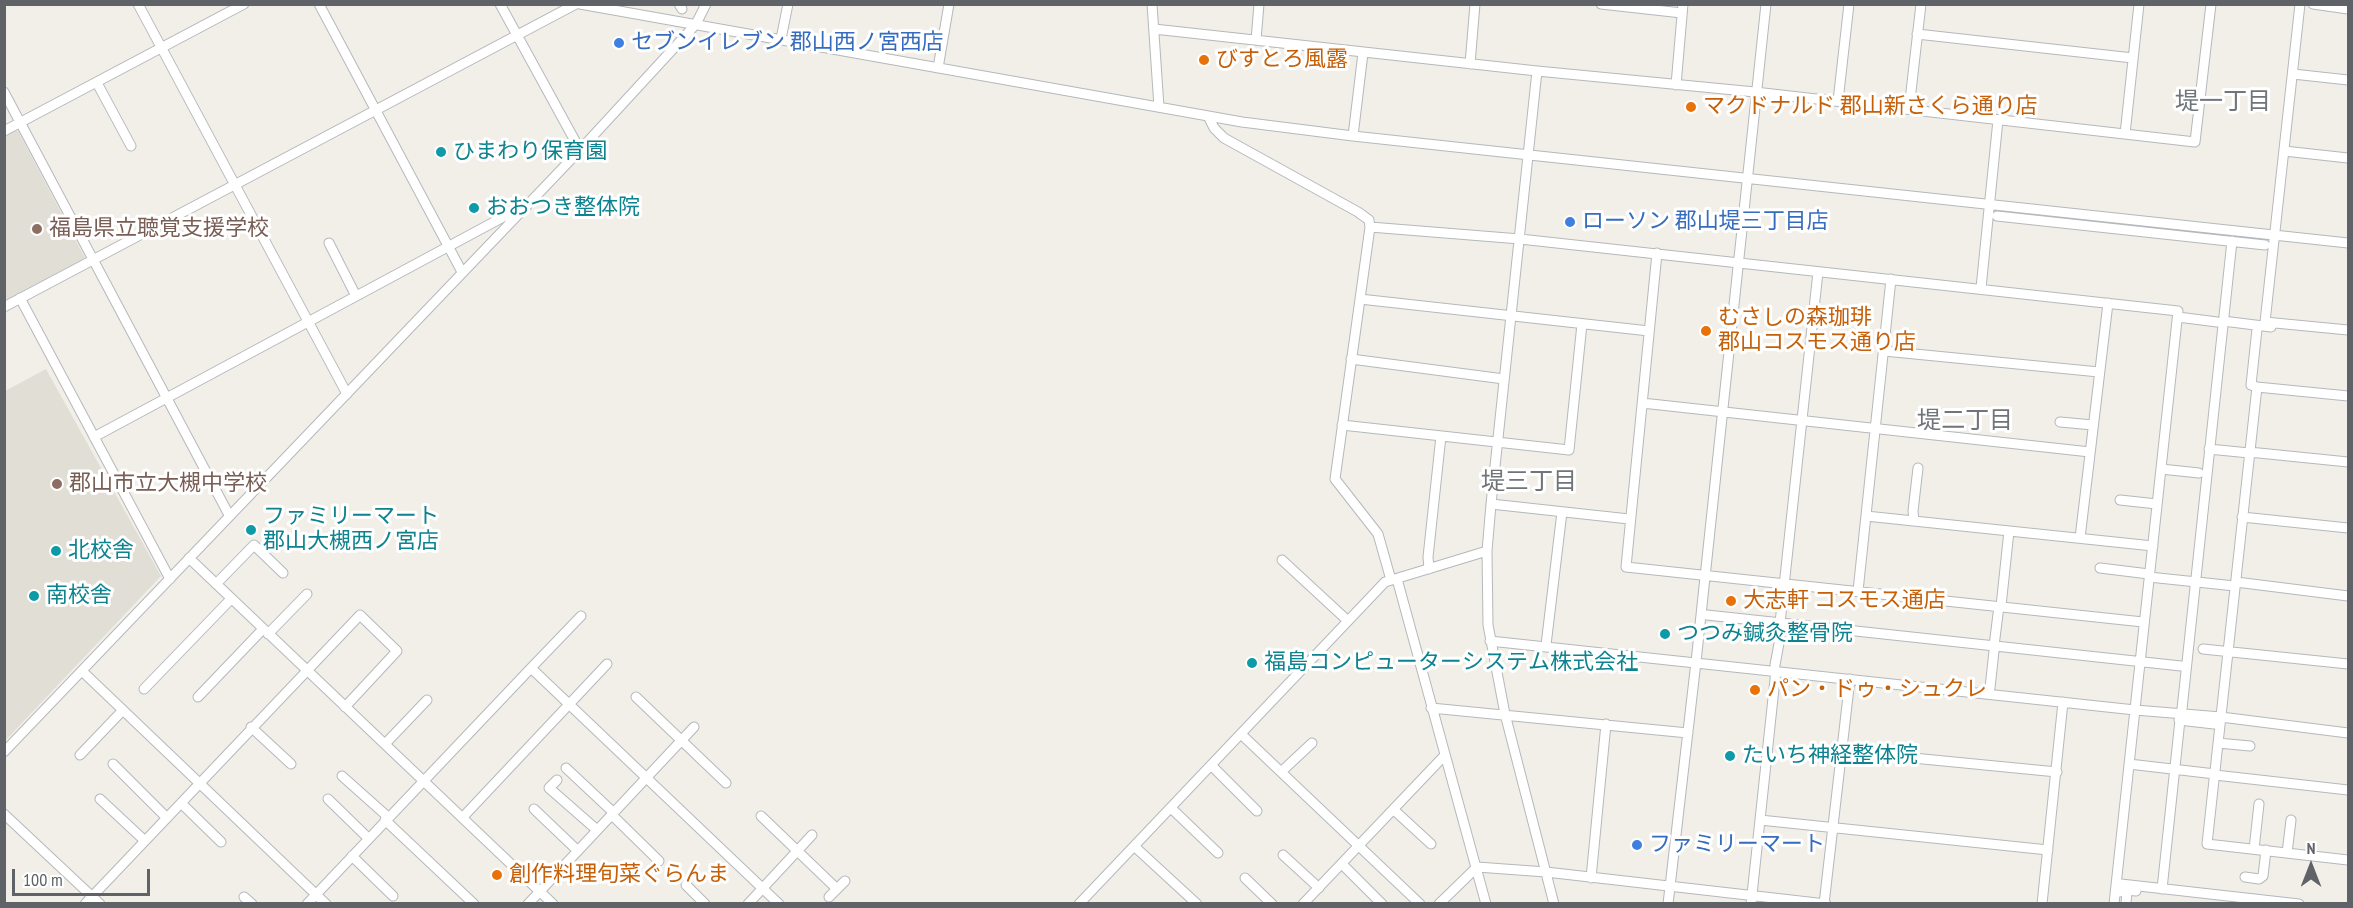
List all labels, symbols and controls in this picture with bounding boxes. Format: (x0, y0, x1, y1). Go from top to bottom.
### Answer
place label: セブンイレブン 郡山西ノ宮西店 (631, 30, 944, 56)
marker: セブンイレブン 郡山西ノ宮西店 (612, 36, 626, 50)
place label: びすとろ風露 (1216, 47, 1348, 73)
marker: びすとろ風露 (1197, 53, 1211, 67)
district label: 堤一丁目 (2175, 88, 2271, 116)
place label: マクドナルド 郡山新さくら通り店 (1703, 94, 2038, 120)
marker: マクドナルド 郡山新さくら通り店 (1684, 100, 1698, 114)
place label: ひまわり保育園 (453, 139, 607, 165)
marker: ひまわり保育園 (434, 145, 448, 159)
place label: おおつき整体院 (486, 195, 640, 221)
marker: おおつき整体院 (467, 201, 481, 215)
place label: ローソン 郡山堤三丁目店 (1582, 209, 1829, 235)
marker: ローソン 郡山堤三丁目店 (1563, 215, 1577, 229)
place label: 福島県立聴覚支援学校 (49, 216, 269, 242)
marker: 福島県立聴覚支援学校 (30, 222, 44, 236)
place label: むさしの森珈琲 郡山コスモス通り店 (1718, 305, 1916, 356)
marker: むさしの森珈琲 郡山コスモス通り店 (1699, 324, 1713, 338)
district label: 堤二丁目 (1917, 407, 2013, 435)
district label: 堤三丁目 (1481, 468, 1577, 496)
place label: 郡山市立大槻中学校 (69, 471, 267, 497)
marker: 郡山市立大槻中学校 (50, 477, 64, 491)
place label: ファミリーマート 郡山大槻西ノ宮店 (263, 504, 439, 556)
marker: ファミリーマート 郡山大槻西ノ宮店 (244, 523, 258, 537)
place label: 北校舎 (68, 538, 134, 564)
marker: 北校舎 (49, 544, 63, 558)
place label: 南校舎 (46, 583, 112, 609)
place label: 大志軒 コスモス通店 (1743, 588, 1946, 614)
marker: 南校舎 (27, 589, 41, 603)
marker: 大志軒 コスモス通店 (1724, 594, 1738, 608)
place label: つつみ鍼灸整骨院 (1677, 621, 1853, 647)
marker: つつみ鍼灸整骨院 (1658, 627, 1672, 641)
place label: 福島コンピューターシステム株式会社 (1264, 650, 1638, 676)
marker: 福島コンピューターシステム株式会社 (1245, 656, 1259, 670)
place label: パン・ドゥ・シュクレ (1767, 677, 1987, 703)
marker: パン・ドゥ・シュクレ (1748, 683, 1762, 697)
place label: たいち神経整体院 (1742, 743, 1918, 769)
marker: たいち神経整体院 (1723, 749, 1737, 763)
place label: ファミリーマート (1649, 832, 1825, 858)
north arrow (2281, 836, 2341, 896)
marker: ファミリーマート (1630, 838, 1644, 852)
text: N (2307, 838, 2315, 858)
scale bar (15, 857, 153, 895)
place label: 創作料理旬菜ぐらんま (509, 862, 729, 888)
text: 100 m (23, 868, 63, 891)
marker: 創作料理旬菜ぐらんま (490, 868, 504, 882)

